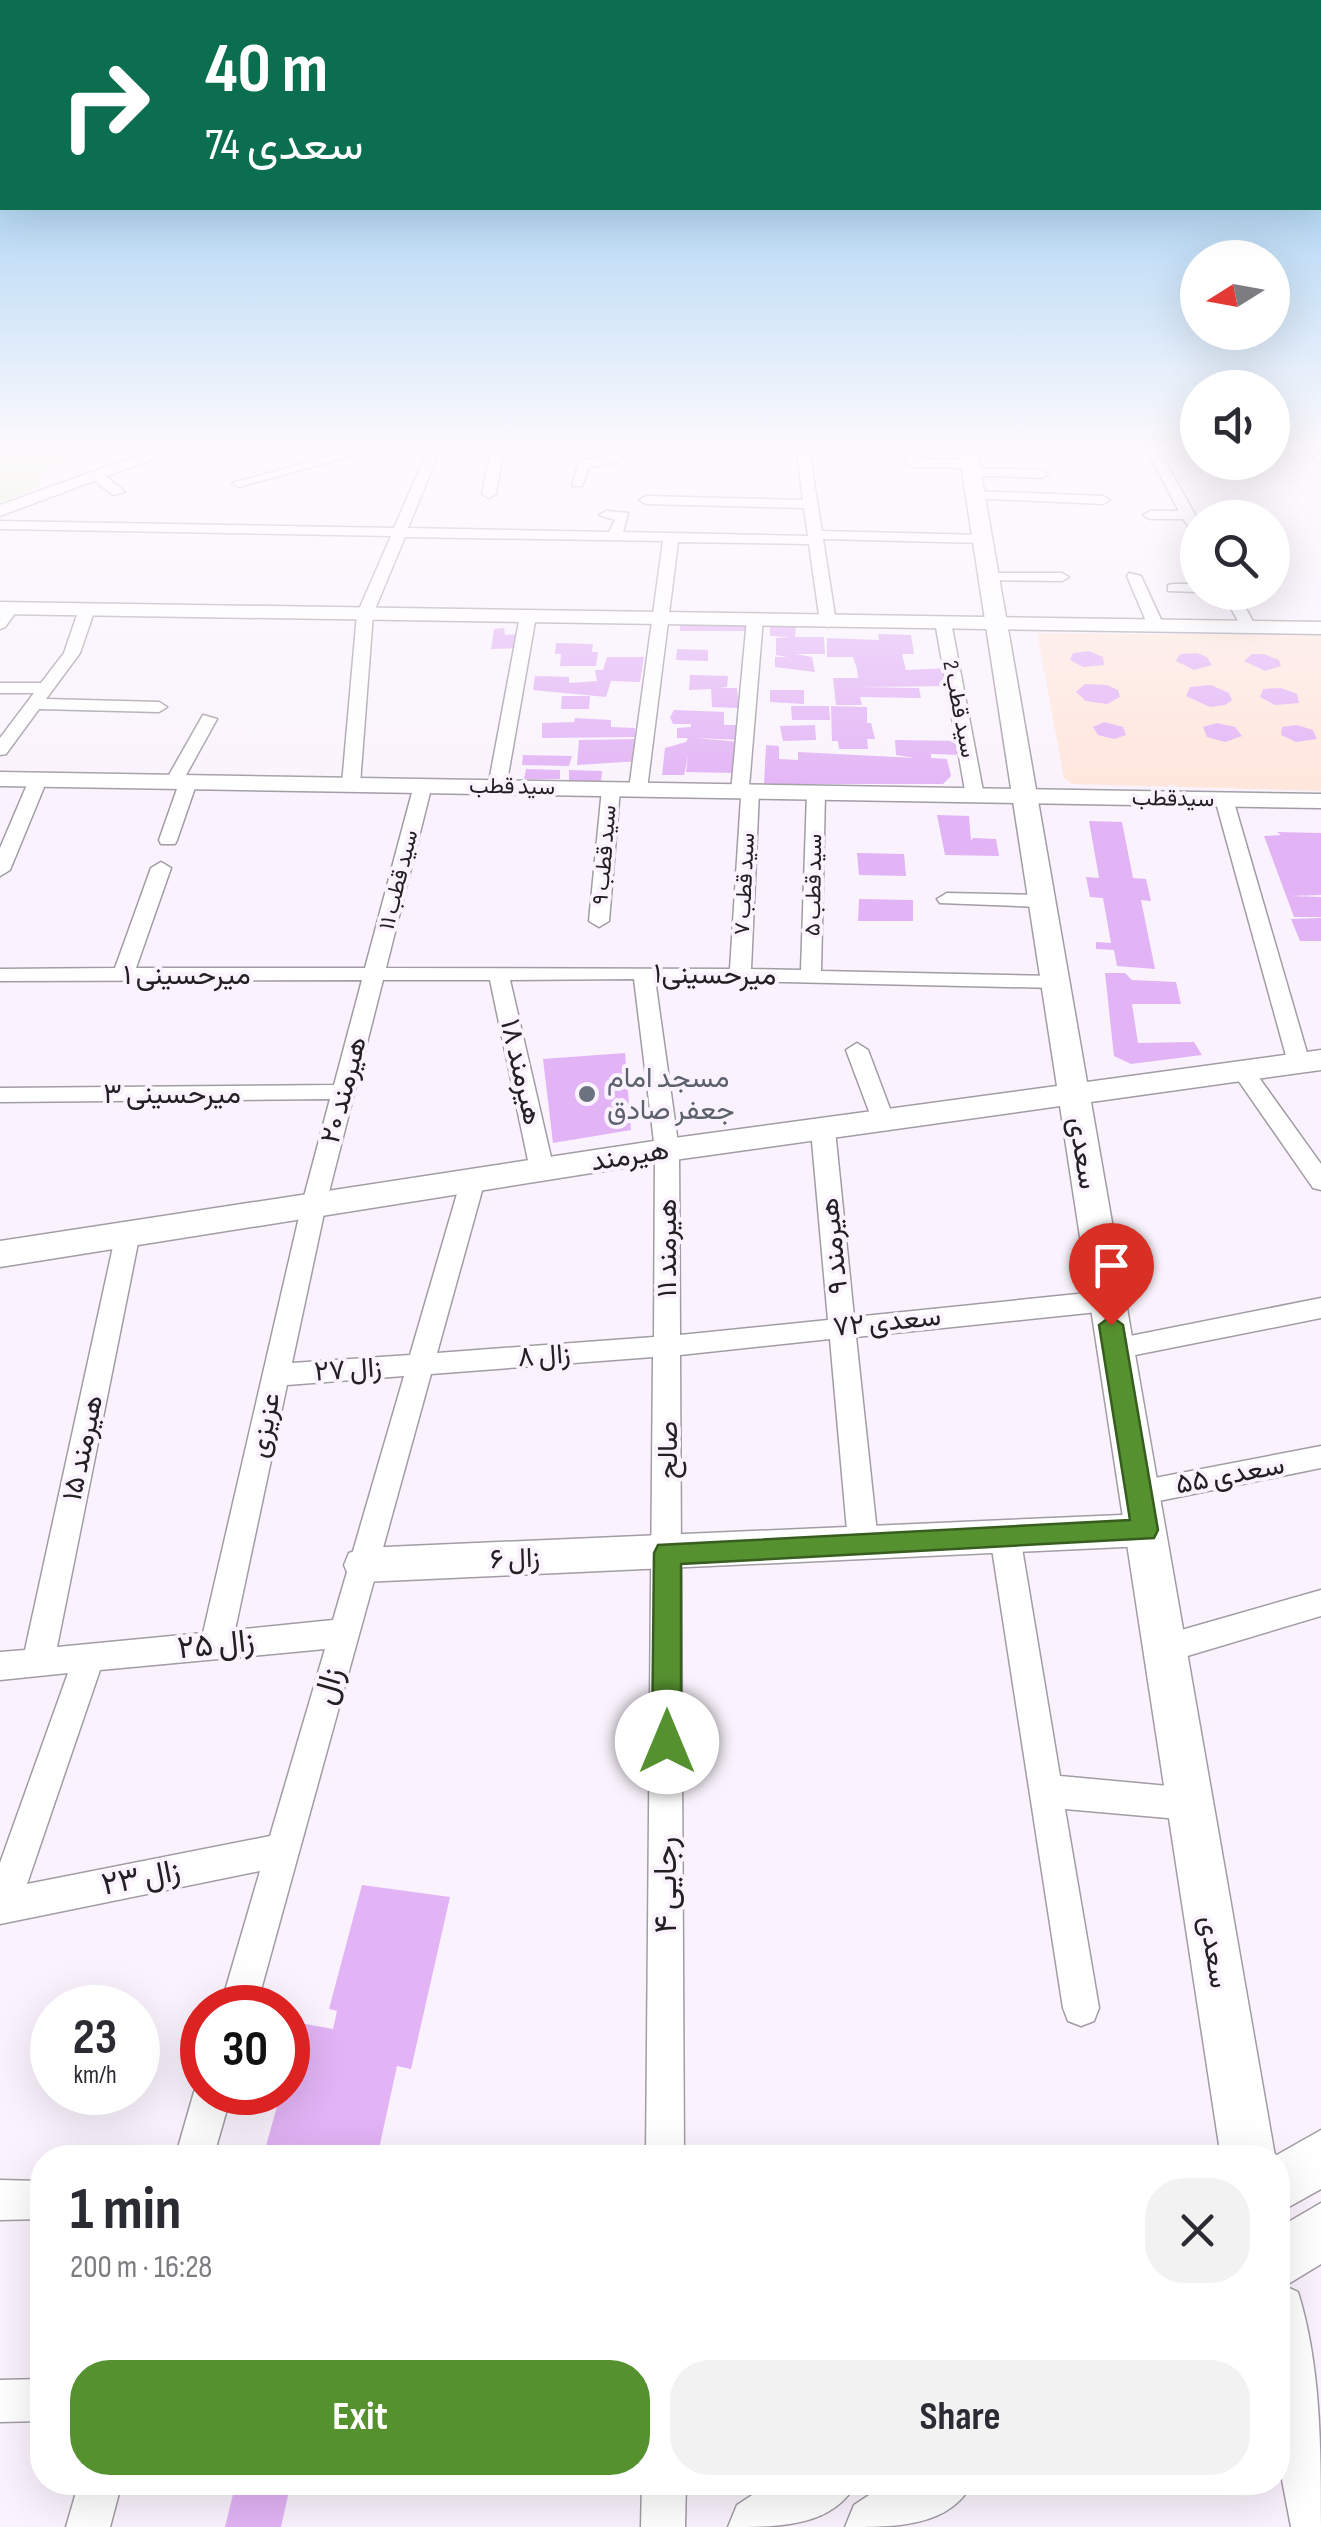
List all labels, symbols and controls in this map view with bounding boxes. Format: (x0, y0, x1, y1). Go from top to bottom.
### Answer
text: 40 m (205, 28, 328, 112)
icon: right (40, 40, 170, 170)
text: سعدی 74 (205, 118, 364, 173)
north arrow (1180, 240, 1290, 350)
map controls (1180, 240, 1290, 610)
button: sound (1180, 370, 1290, 480)
button: search (1180, 500, 1290, 610)
street label: سید قطب 2 (936, 658, 982, 760)
street label: سید قطب (469, 773, 555, 801)
street label: سیدقطب (1132, 785, 1214, 813)
street label: سید قطب ۹ (587, 804, 623, 906)
street label: سید قطب ۱۱ (374, 827, 424, 933)
street label: سید قطب ۷ (729, 832, 761, 936)
street label: سید قطب ۵ (800, 834, 828, 936)
street label: میرحسینی۱ (653, 957, 777, 993)
street label: میرحسینی ۱ (123, 959, 251, 992)
street label: هیرمند ۱۸ (493, 1016, 549, 1128)
street label: هیرمند ۲۰ (314, 1033, 374, 1147)
place label: مسجد امام جعفر صادق (607, 1062, 735, 1127)
street label: میرحسینی ۳ (103, 1078, 241, 1111)
marker: مسجد امام جعفر صادق (576, 1083, 598, 1105)
street label: سعدی (1061, 1114, 1105, 1192)
street label: هیرمند (589, 1134, 671, 1178)
street label: هیرمند ۹ (813, 1196, 855, 1296)
street label: هیرمند ۱۱ (651, 1198, 684, 1298)
pin (1069, 1223, 1154, 1326)
icon: arrive (1084, 1238, 1139, 1293)
street label: سعدی ۷۲ (831, 1300, 943, 1344)
street label: زال ۸ (516, 1338, 572, 1374)
street label: زال ۲۷ (313, 1351, 383, 1389)
street label: عزیزی (242, 1389, 288, 1461)
street label: هیرمند ۱۵ (56, 1392, 110, 1504)
street label: صالح (652, 1421, 687, 1479)
street label: سعدی ۵۵ (1173, 1448, 1287, 1502)
street label: زال ۶ (489, 1542, 541, 1576)
street label: زال ۲۵ (175, 1622, 257, 1668)
street label: زال (305, 1663, 353, 1709)
position arrow (615, 1690, 719, 1794)
street label: رجایی ۴ (647, 1837, 686, 1933)
street label: زال ۲۳ (98, 1851, 184, 1905)
street label: سعدی (1192, 1913, 1236, 1991)
speed limit sign: 30 (180, 1985, 310, 2115)
text: 23 (73, 2008, 117, 2068)
text: km/h (73, 2060, 117, 2091)
text: 1 min (70, 2174, 182, 2246)
button: close (1145, 2178, 1250, 2283)
text: 200 m · 16:28 (70, 2248, 212, 2287)
button: Exit (70, 2360, 650, 2475)
button: Share (670, 2360, 1250, 2475)

